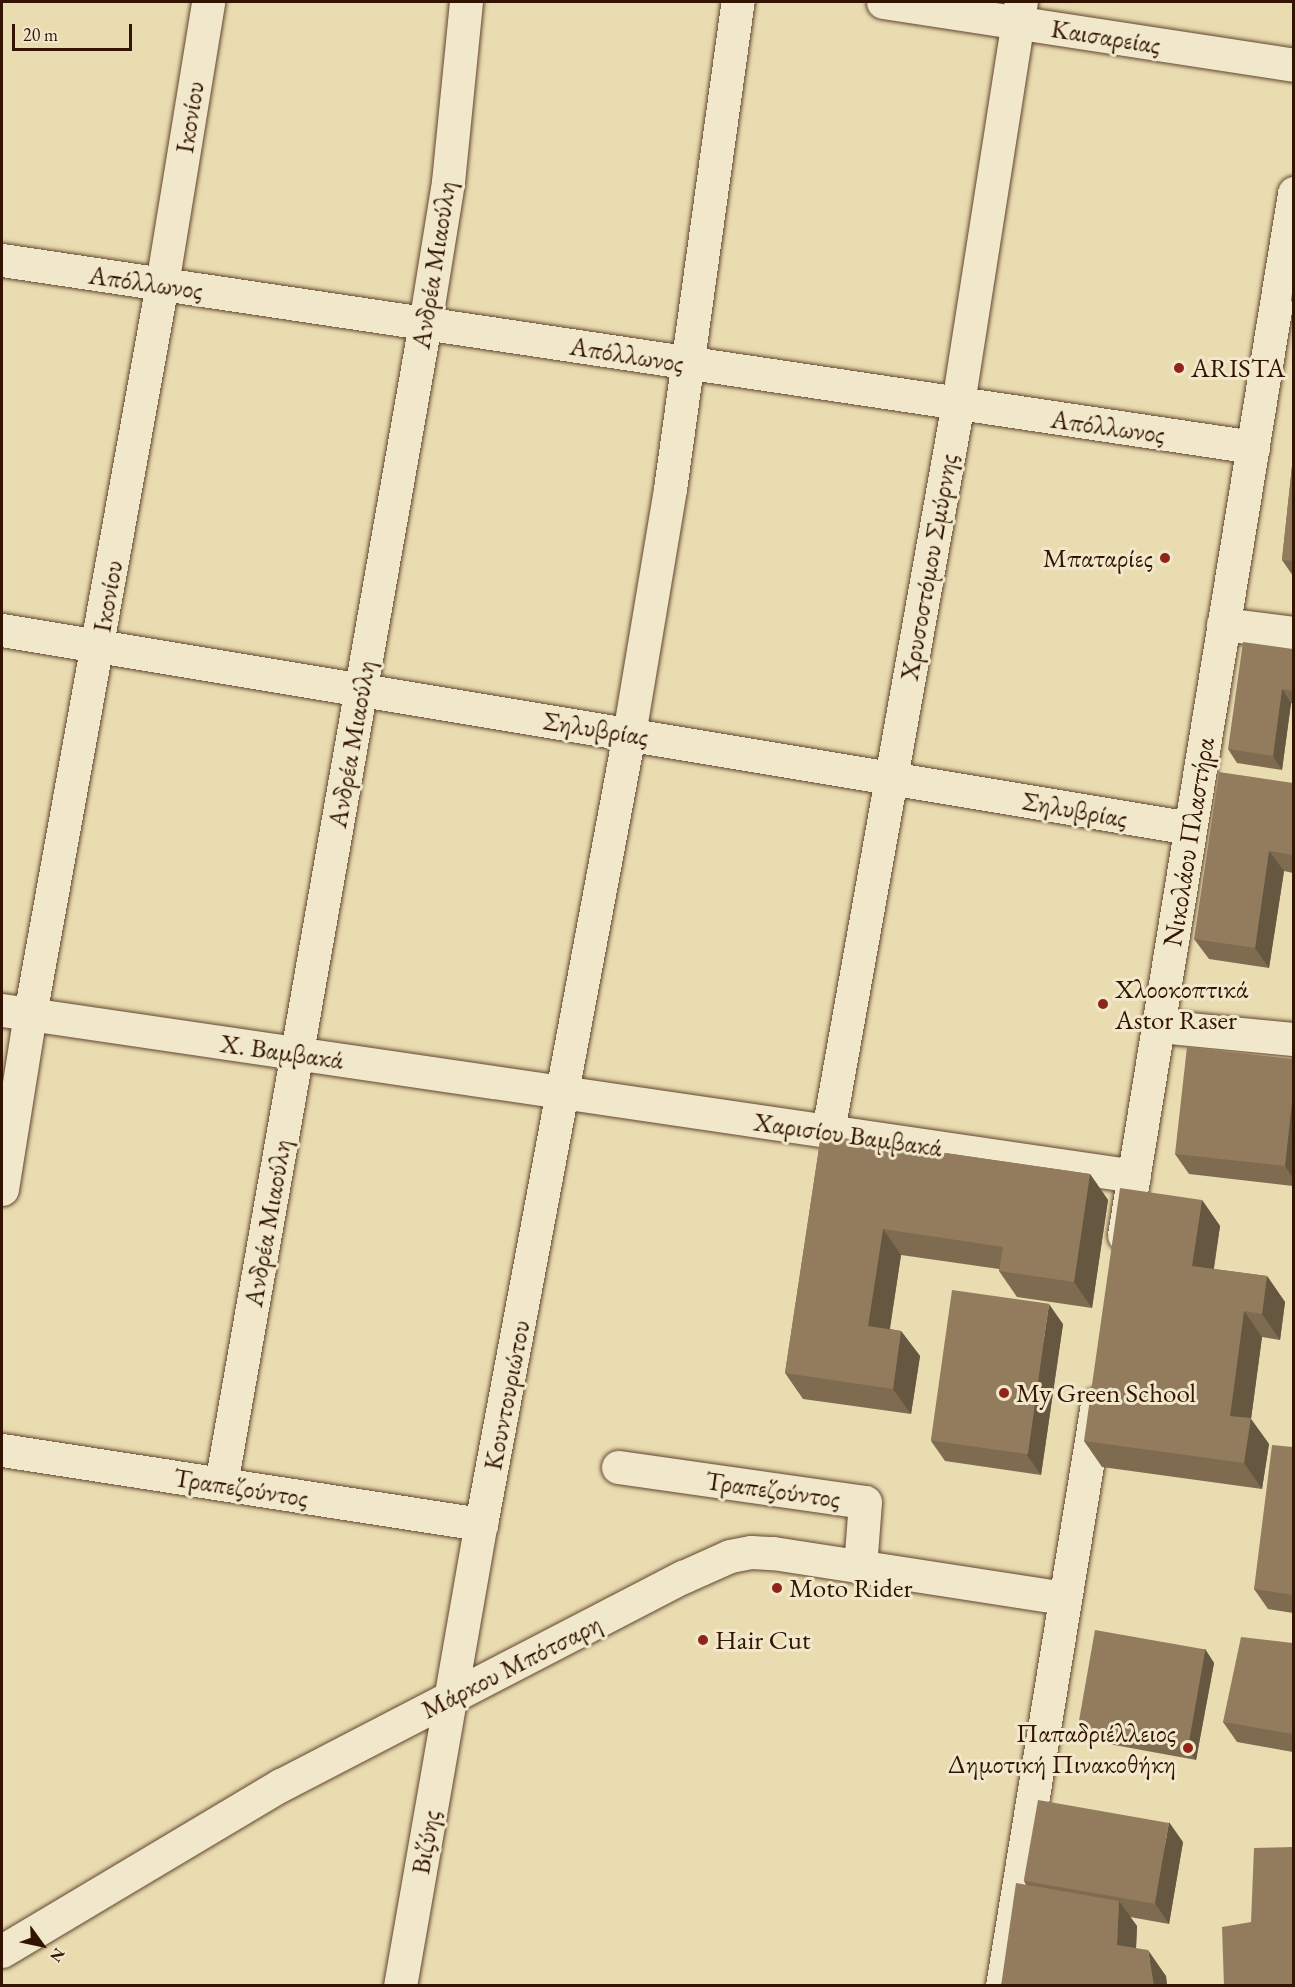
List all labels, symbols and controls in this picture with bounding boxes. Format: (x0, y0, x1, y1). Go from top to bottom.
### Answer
street label: Καισαρείας (1049, 11, 1163, 61)
scale bar (15, 12, 135, 50)
text: 20 m (23, 23, 58, 46)
street label: Ικονίου (167, 79, 211, 155)
street label: Ανδρέα Μιαούλη (404, 179, 462, 351)
street label: Απόλλωνος (87, 258, 205, 306)
street label: Απόλλωνος (568, 329, 686, 379)
place label: ARISTA (1191, 352, 1285, 384)
marker: ARISTA (1172, 361, 1186, 375)
street label: Απόλλωνος (1049, 402, 1167, 450)
street label: Χρυσοστόμου Σμύρνης (892, 451, 964, 683)
place label: Μπαταρίες (1043, 542, 1153, 574)
marker: Μπαταρίες (1158, 551, 1172, 565)
street label: Ικονίου (85, 557, 129, 635)
street label: Ανδρέα Μιαούλη (320, 658, 382, 830)
street label: Σηλυβρίας (541, 704, 651, 752)
street label: Νικολάου Πλαστήρα (1155, 735, 1221, 949)
street label: Σηλυβρίας (1020, 784, 1130, 834)
place label: Χλοοκοπτικά Astor Raser (1115, 972, 1248, 1035)
marker: Χλοοκοπτικά Astor Raser (1096, 997, 1110, 1011)
street label: Χ. Βαμβακά (218, 1026, 346, 1076)
street label: Χαρισίου Βαμβακά (752, 1105, 944, 1163)
street label: Ανδρέα Μιαούλη (236, 1137, 298, 1309)
street label: Κουντουριώτου (476, 1317, 536, 1473)
place label: My Green School (1016, 1377, 1196, 1409)
marker: My Green School (997, 1386, 1011, 1400)
street label: Τραπεζούντος (171, 1460, 311, 1514)
street label: Τραπεζούντος (703, 1463, 843, 1515)
place label: Moto Rider (789, 1572, 912, 1604)
marker: Moto Rider (770, 1581, 784, 1595)
street label: Μάρκου Μπότσαρη (415, 1607, 607, 1725)
place label: Hair Cut (715, 1624, 811, 1656)
marker: Hair Cut (696, 1633, 710, 1647)
place label: Παπαδριέλλειος Δημοτική Πινακοθήκη (948, 1716, 1176, 1779)
marker: Παπαδριέλλειος Δημοτική Πινακοθήκη (1181, 1741, 1195, 1755)
street label: Βιζύης (403, 1807, 447, 1877)
north arrow (12, 1915, 72, 1975)
text: N (45, 1944, 70, 1966)

